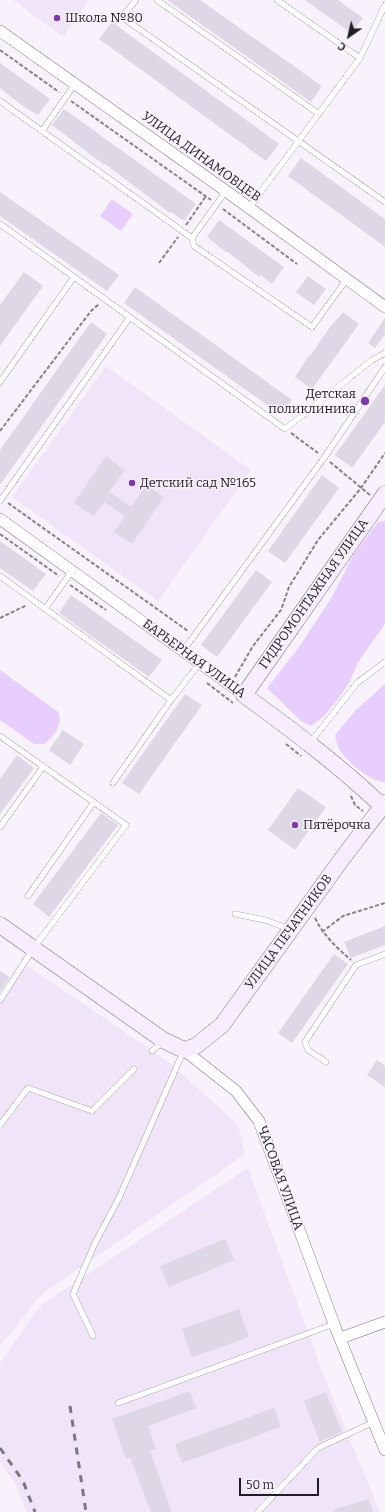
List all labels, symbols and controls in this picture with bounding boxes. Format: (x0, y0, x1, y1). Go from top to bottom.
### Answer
place label: Школа №80 (65, 10, 143, 26)
marker: Школа №80 (52, 13, 62, 23)
north arrow (329, 16, 369, 56)
text: С (335, 39, 349, 54)
street label: УЛИЦА ДИНАМОВЦЕВ (139, 109, 263, 205)
place label: Детская поликлиника (268, 386, 356, 417)
marker: Детская поликлиника (359, 395, 371, 407)
place label: Детский сад №165 (140, 475, 256, 491)
marker: Детский сад №165 (127, 478, 137, 488)
street label: ГИДРОМОНТАЖНАЯ УЛИЦА (256, 516, 372, 672)
street label: БАРЬЕРНАЯ УЛИЦА (139, 616, 249, 702)
place label: Пятёрочка (303, 817, 371, 833)
marker: Пятёрочка (290, 820, 300, 830)
street label: УЛИЦА ПЕЧАТНИКОВ (242, 872, 336, 992)
street label: ЧАСОВАЯ УЛИЦА (254, 1124, 306, 1232)
scale bar (241, 1470, 321, 1496)
text: 50 m (246, 1478, 274, 1492)

